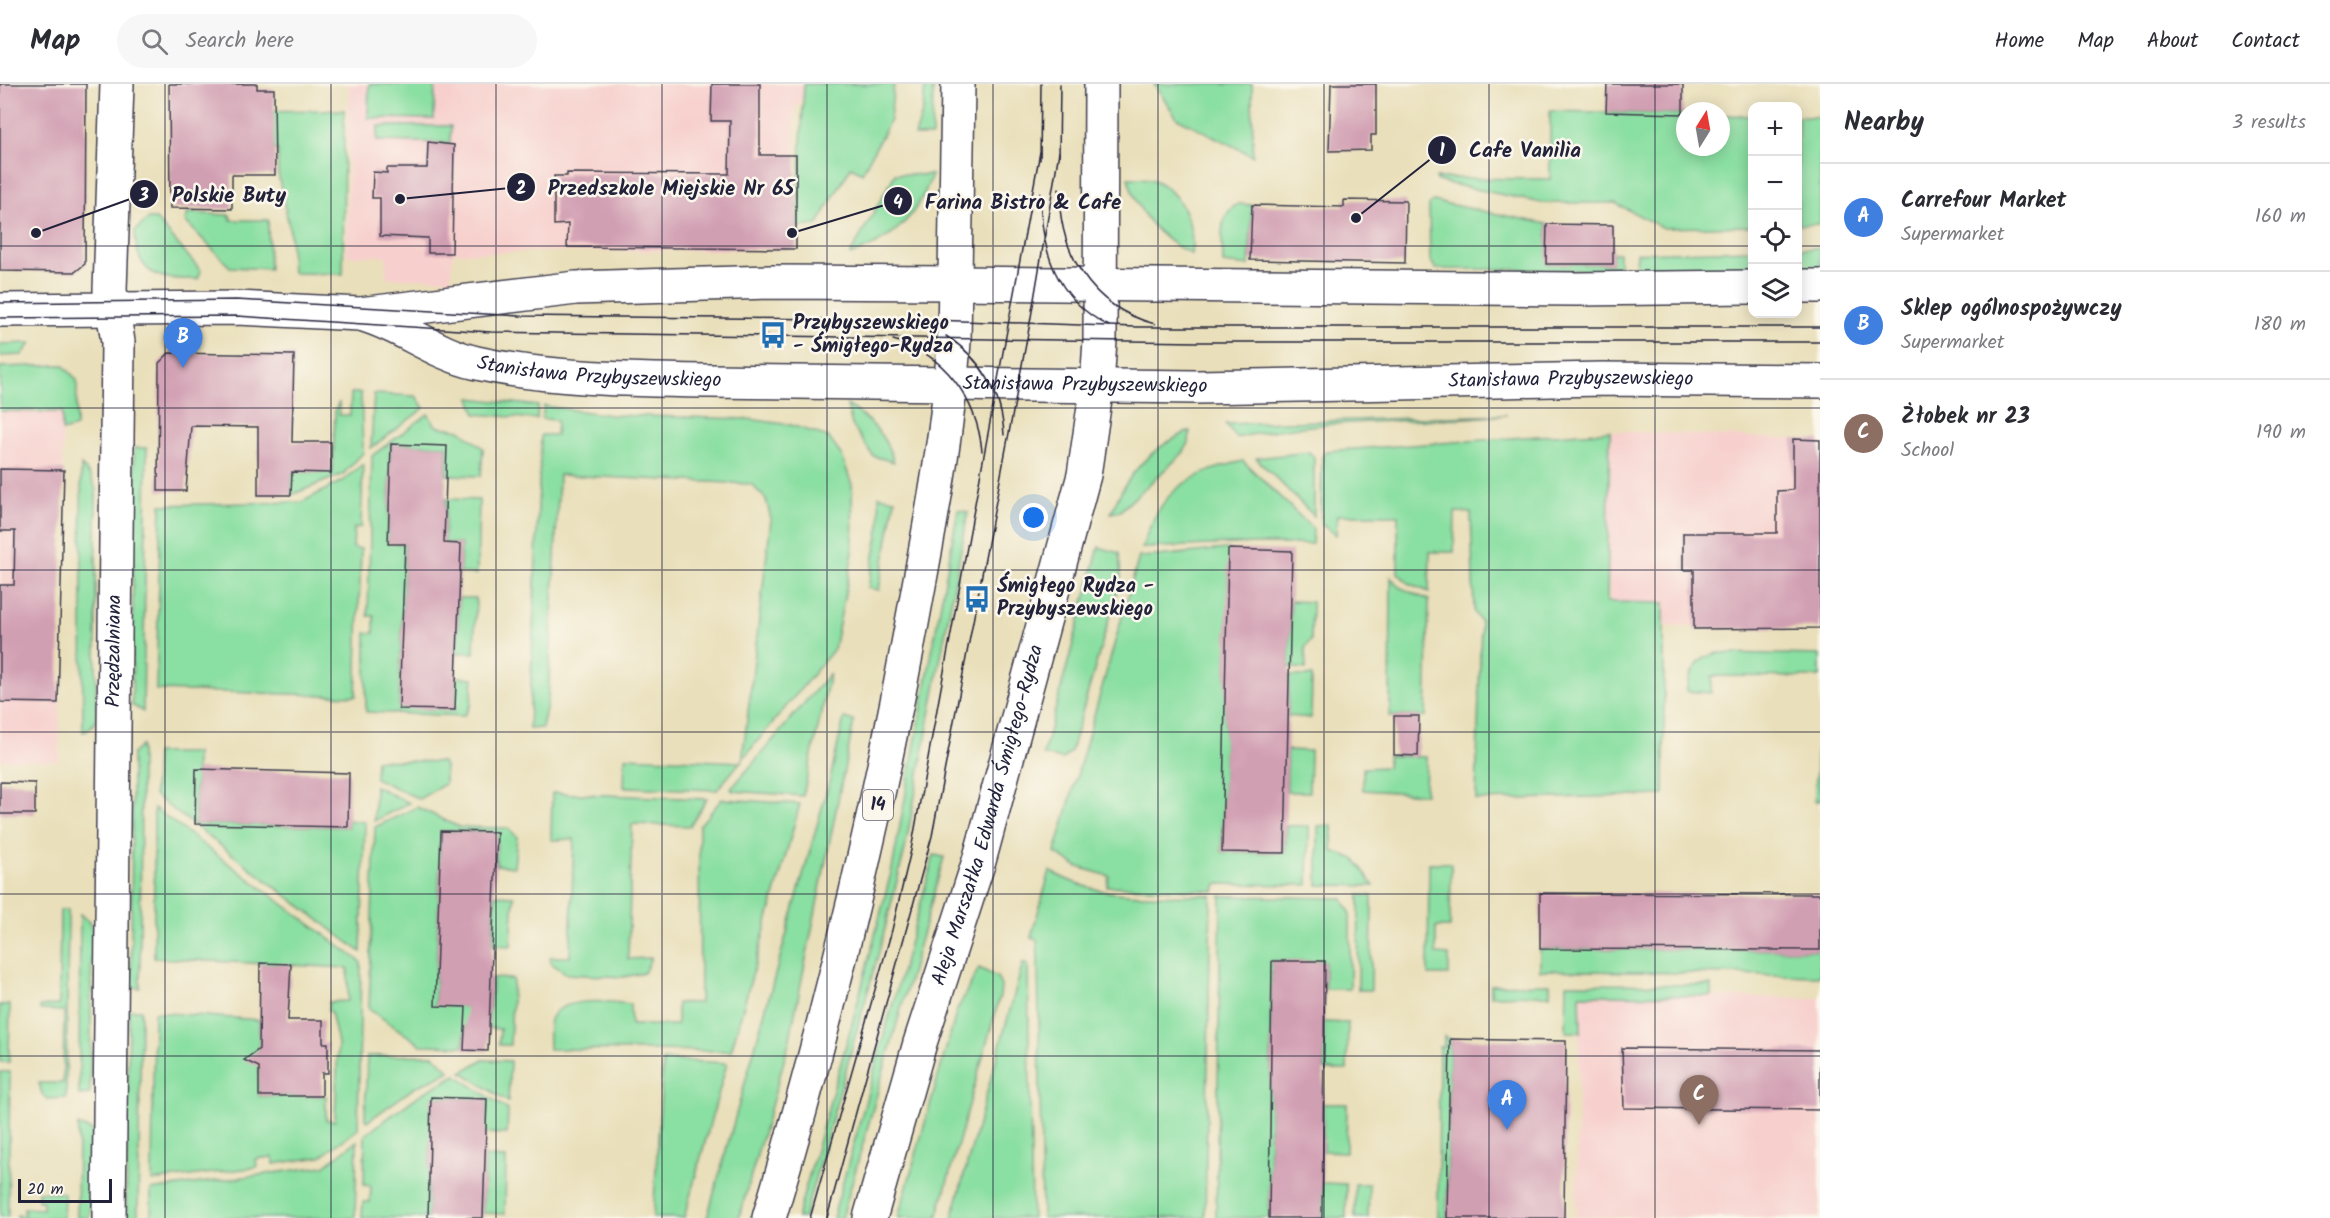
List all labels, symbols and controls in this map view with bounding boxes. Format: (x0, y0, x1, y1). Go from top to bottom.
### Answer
search box (117, 14, 537, 68)
text: Map (30, 19, 81, 64)
text: Search here (186, 24, 294, 59)
icon: search (138, 25, 171, 58)
text: Home (1995, 25, 2044, 58)
text: Map (2077, 25, 2114, 58)
text: About (2147, 25, 2198, 58)
text: Contact (2231, 25, 2300, 58)
north arrow (1676, 102, 1730, 156)
map controls (1748, 102, 1802, 318)
button: + (1748, 102, 1802, 156)
text: Nearby (1844, 102, 1924, 144)
text: 3 results (2232, 107, 2306, 139)
callout: Cafe Vanilia (1427, 130, 1592, 169)
text: Cafe Vanilia (1469, 135, 1581, 168)
text: 1 (1439, 137, 1445, 166)
button: − (1748, 156, 1802, 210)
callout: Przedszkole Miejskie Nr 65 (506, 168, 807, 207)
text: Przedszkole Miejskie Nr 65 (548, 173, 797, 206)
callout: Polskie Buty (129, 175, 298, 214)
text: 2 (516, 175, 526, 204)
text: Polskie Buty (172, 180, 286, 213)
text: 3 (138, 182, 149, 211)
callout: Farina Bistro & Cafe (883, 182, 1133, 221)
text: Carrefour Market (1901, 184, 2067, 219)
text: Farina Bistro & Cafe (925, 187, 1121, 220)
text: 4 (893, 189, 903, 218)
text: A (1857, 201, 1870, 233)
text: 160 m (2255, 201, 2306, 233)
button: locate (1748, 210, 1802, 264)
text: Supermarket (1901, 219, 2004, 251)
button: layers (1748, 264, 1802, 318)
text: Sklep ogólnospożywczy (1901, 292, 2122, 327)
place label: Przybyszewskiego - Śmigłego-Rydza (793, 308, 953, 363)
text: B (1857, 309, 1870, 341)
text: 180 m (2254, 309, 2306, 341)
pin: B (164, 318, 202, 368)
bus stop icon: Przybyszewskiego - Śmigłego-Rydza (758, 320, 788, 350)
text: Supermarket (1901, 327, 2004, 359)
street label: Stanisława Przybyszewskiego (474, 347, 722, 397)
street label: Stanisława Przybyszewskiego (1448, 363, 1694, 398)
street label: Stanisława Przybyszewskiego (962, 368, 1208, 403)
text: Żłobek nr 23 (1901, 400, 2030, 435)
text: C (1857, 417, 1870, 449)
text: 190 m (2256, 417, 2306, 449)
text: School (1901, 435, 1954, 467)
your location (1019, 503, 1048, 532)
place label: Śmigłego Rydza - Przybyszewskiego (997, 571, 1154, 626)
bus stop icon: Śmigłego Rydza - Przybyszewskiego (962, 584, 992, 614)
street label: Przędzalniana (98, 594, 131, 708)
street label: Aleja Marszałka Edwarda Śmigłego-Rydza (924, 641, 1053, 990)
road number: 14 (863, 790, 893, 820)
pin: C (1680, 1076, 1718, 1125)
pin: A (1488, 1080, 1526, 1130)
scale bar (18, 1176, 112, 1204)
text: 20 m (27, 1177, 63, 1202)

